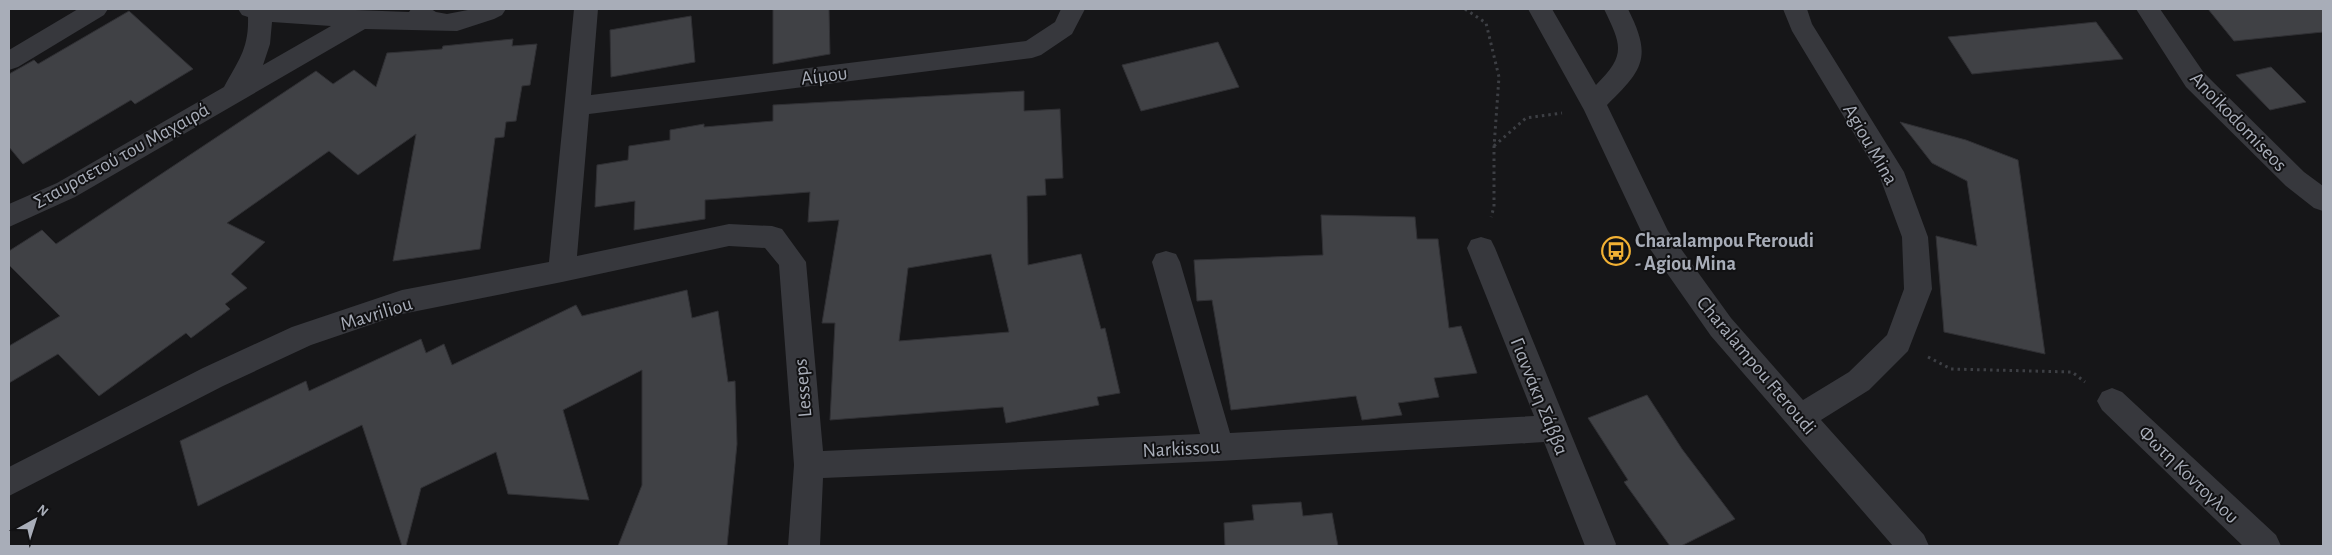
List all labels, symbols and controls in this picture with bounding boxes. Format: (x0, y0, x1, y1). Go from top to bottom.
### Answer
street label: Αίμου (800, 63, 849, 89)
street label: Anoikodomiseos (2186, 68, 2290, 175)
street label: Σταυραετού του Μαχαιρά (30, 99, 213, 212)
street label: Agiou Mina (1839, 101, 1901, 188)
place label: Charalampou Fteroudi - Agiou Mina (1635, 231, 1814, 274)
bus stop icon: Charalampou Fteroudi - Agiou Mina (1601, 236, 1631, 266)
street label: Charalampou Fteroudi (1693, 293, 1820, 439)
street label: Mavriliou (338, 294, 415, 334)
street label: Γιαννάκη Σάββα (1506, 335, 1572, 458)
street label: Lesseps (790, 358, 816, 418)
street label: Φωτη Κοντογλου (2134, 422, 2242, 527)
street label: Narkissou (1142, 437, 1220, 461)
north arrow (10, 495, 60, 545)
text: N (34, 502, 51, 519)

